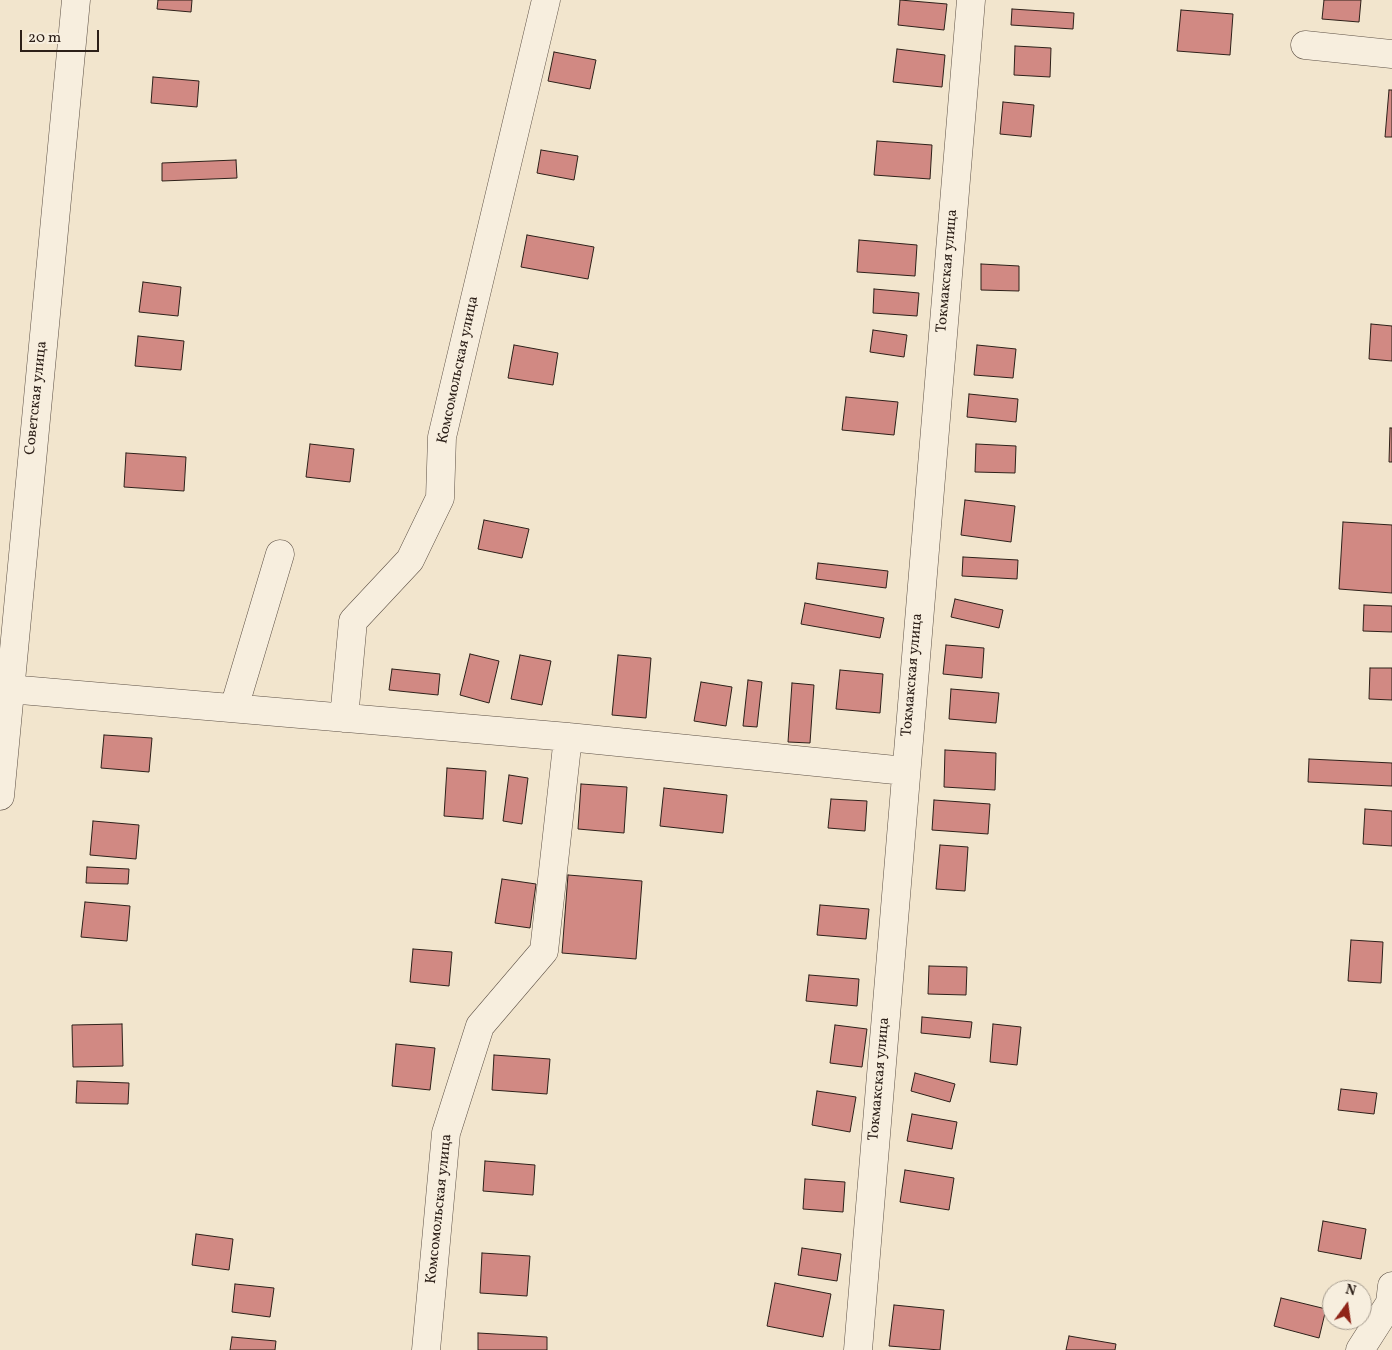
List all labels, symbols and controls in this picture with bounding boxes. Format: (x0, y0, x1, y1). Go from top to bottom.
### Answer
scale bar (22, 20, 101, 52)
text: 20 m (28, 28, 61, 49)
street label: Токмакская улица (934, 208, 962, 334)
street label: Комсомольская улица (435, 295, 483, 445)
street label: Советская улица (22, 340, 52, 456)
street label: Токмакская улица (899, 612, 927, 738)
street label: Токмакская улица (866, 1016, 894, 1142)
street label: Комсомольская улица (423, 1133, 457, 1285)
north arrow (1322, 1280, 1372, 1330)
text: N (1343, 1280, 1358, 1301)

